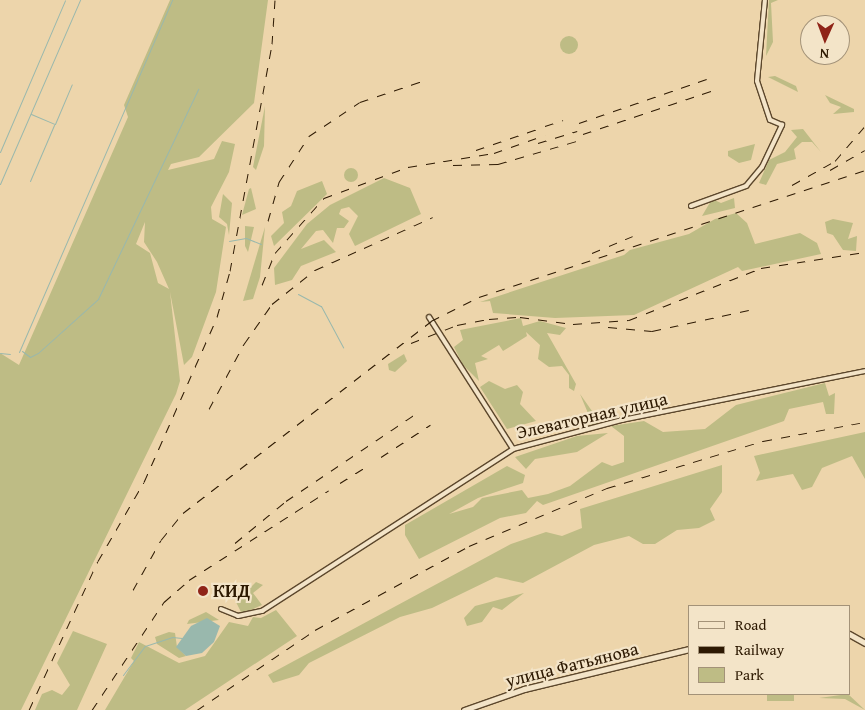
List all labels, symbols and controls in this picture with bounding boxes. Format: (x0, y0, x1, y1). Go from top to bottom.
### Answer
north arrow (800, 15, 850, 65)
text: N (819, 44, 830, 64)
street label: Элеваторная улица (514, 388, 670, 444)
place label: КИД (213, 580, 250, 602)
marker: КИД (197, 585, 209, 597)
legend (688, 605, 850, 695)
text: Road (735, 614, 766, 635)
street label: улица Фатьянова (503, 638, 641, 692)
text: Railway (735, 639, 784, 660)
text: Park (735, 664, 764, 685)

